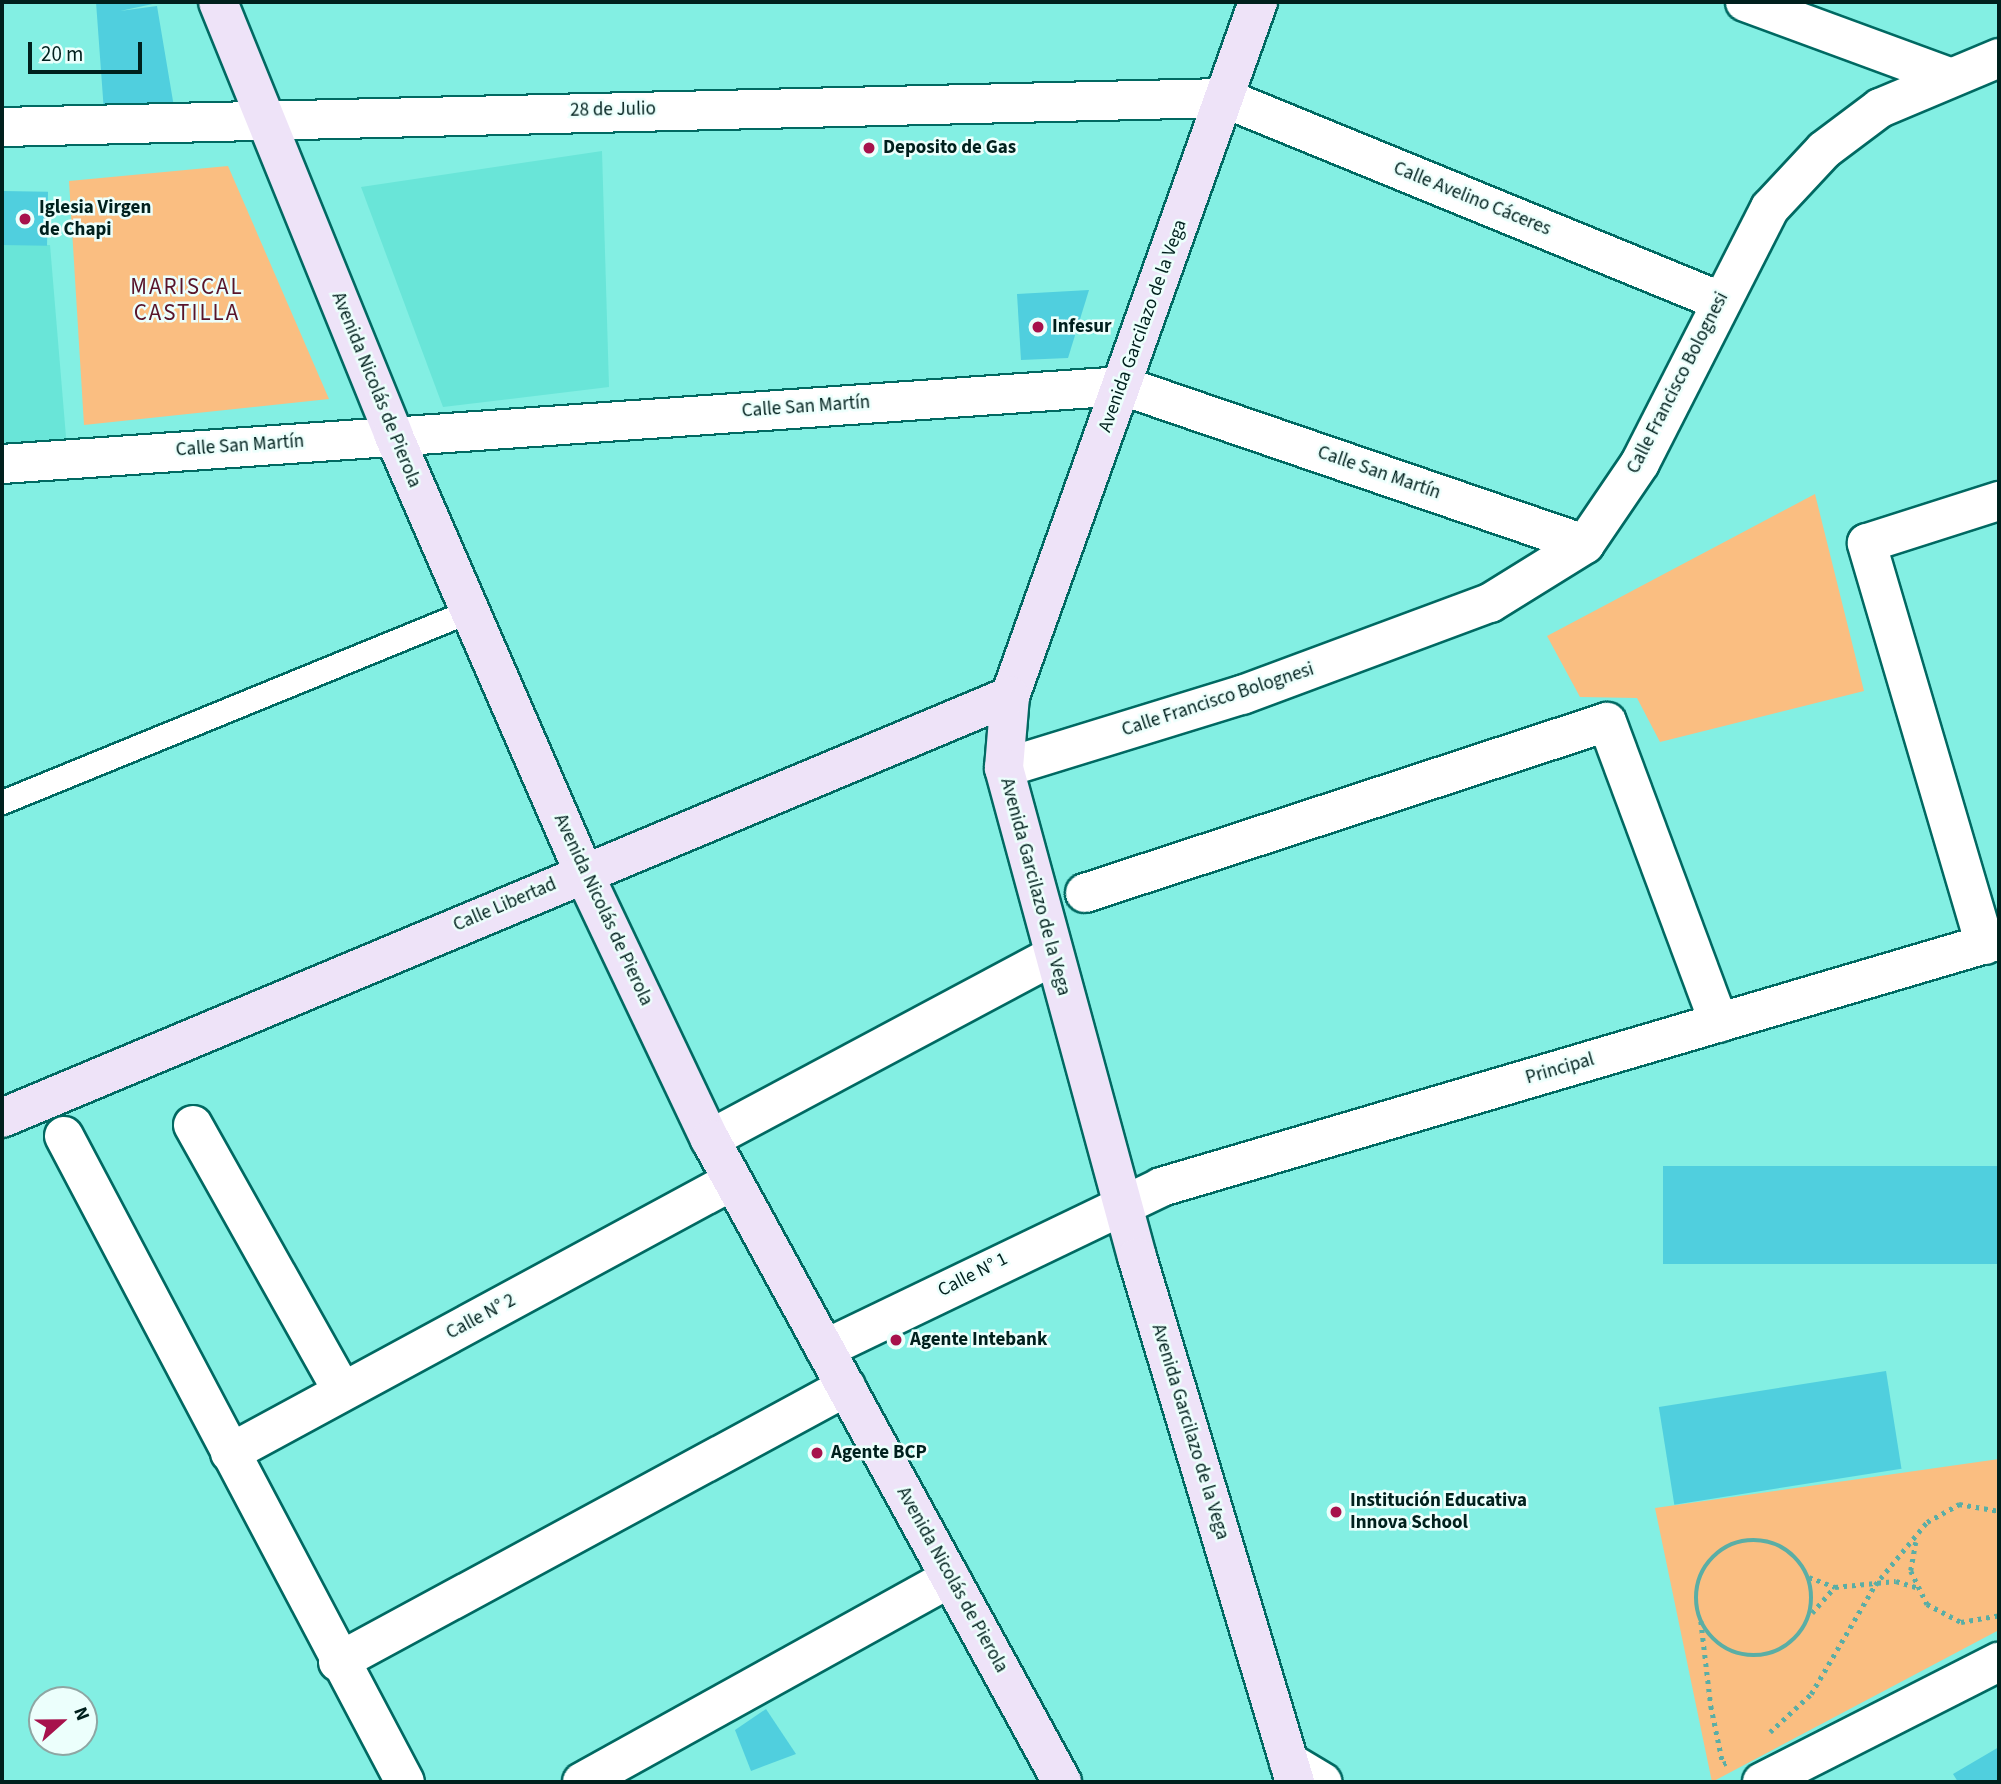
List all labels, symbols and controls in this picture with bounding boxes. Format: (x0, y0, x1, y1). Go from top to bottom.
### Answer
scale bar (32, 28, 145, 72)
text: 20 m (41, 39, 83, 69)
street label: 28 de Julio (570, 98, 656, 122)
place label: Deposito de Gas (883, 137, 1016, 159)
marker: Deposito de Gas (861, 140, 877, 156)
street label: Calle Avelino Cáceres (1390, 157, 1554, 241)
place label: Iglesia Virgen de Chapi (39, 197, 151, 241)
marker: Iglesia Virgen de Chapi (17, 211, 33, 227)
street label: Avenida Garcilazo de la Vega (1094, 217, 1192, 435)
district label: MARISCAL CASTILLA (131, 273, 243, 327)
street label: Calle Francisco Bolognesi (1622, 288, 1734, 478)
street label: Avenida Nicolás de Pierola (326, 289, 426, 491)
place label: Infesur (1052, 316, 1111, 338)
marker: Infesur (1030, 319, 1046, 335)
street label: Calle San Martín (741, 391, 871, 423)
street label: Calle San Martín (175, 430, 305, 462)
street label: Calle San Martín (1314, 441, 1444, 505)
street label: Calle Francisco Bolognesi (1119, 658, 1317, 742)
street label: Avenida Garcilazo de la Vega (995, 776, 1075, 998)
street label: Avenida Nicolás de Pierola (549, 811, 657, 1009)
street label: Calle Libertad (450, 873, 560, 937)
street label: Principal (1523, 1048, 1597, 1090)
street label: Calle N° 1 (934, 1248, 1012, 1302)
street label: Calle N° 2 (442, 1289, 520, 1345)
street label: Avenida Garcilazo de la Vega (1146, 1321, 1234, 1543)
place label: Agente Intebank (910, 1329, 1047, 1351)
marker: Agente Intebank (888, 1332, 904, 1348)
place label: Agente BCP (831, 1442, 927, 1464)
marker: Agente BCP (809, 1445, 825, 1461)
street label: Avenida Nicolás de Pierola (891, 1483, 1013, 1677)
place label: Institución Educativa Innova School (1350, 1490, 1527, 1534)
marker: Institución Educativa Innova School (1328, 1504, 1344, 1520)
north arrow (28, 1686, 98, 1756)
text: N (66, 1703, 96, 1725)

